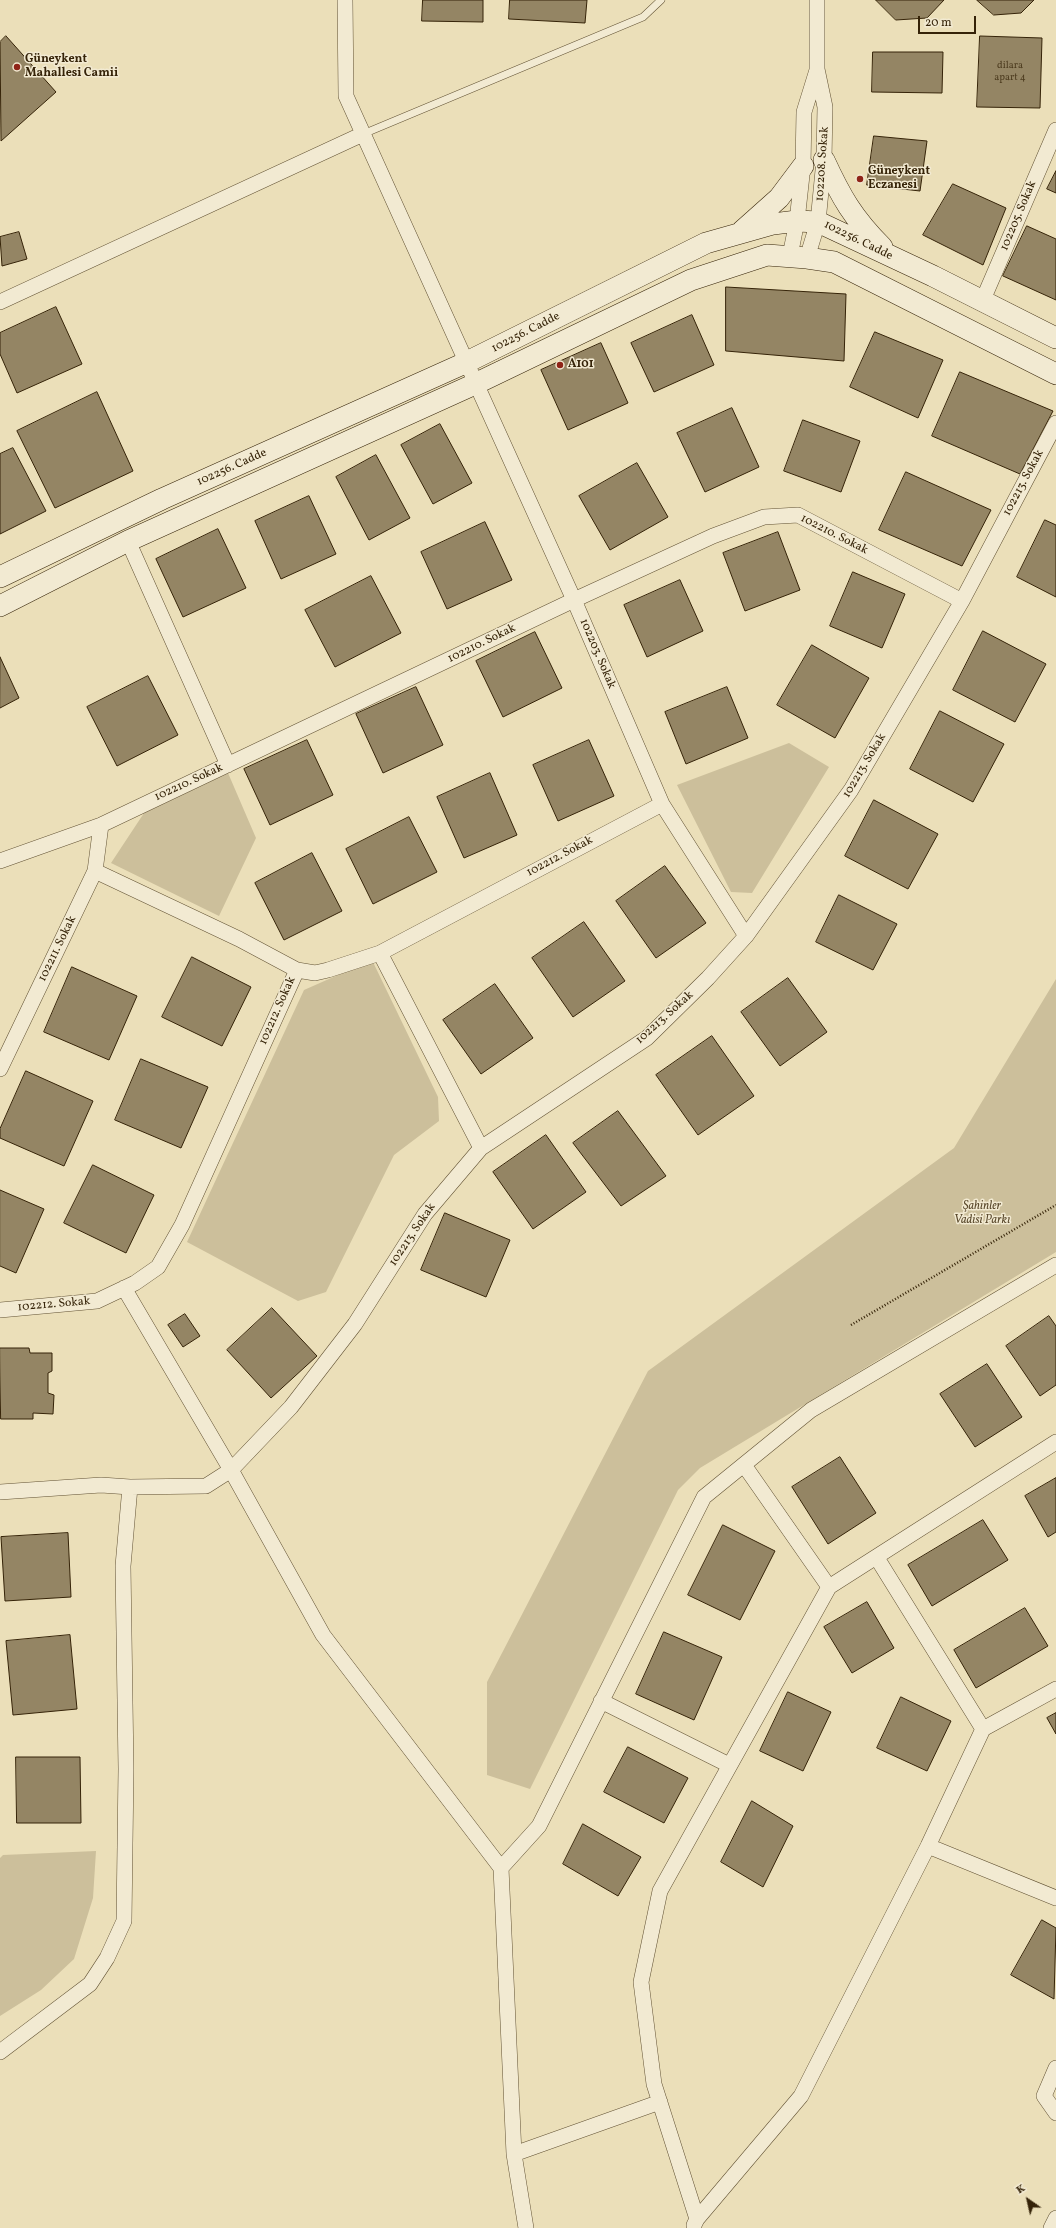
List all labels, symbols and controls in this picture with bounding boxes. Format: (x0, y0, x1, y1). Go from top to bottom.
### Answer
scale bar (920, 8, 978, 34)
text: 20 m (925, 15, 952, 31)
place label: Güneykent Mahallesi Camii (25, 53, 118, 81)
house number: dilara apart 4 (994, 60, 1026, 84)
marker: Güneykent Mahallesi Camii (12, 62, 22, 72)
street label: 102208. Sokak (813, 126, 833, 202)
place label: Güneykent Eczanesi (868, 165, 930, 193)
marker: Güneykent Eczanesi (855, 174, 865, 184)
street label: 102205. Sokak (998, 179, 1040, 253)
street label: 102256. Cadde (821, 218, 895, 264)
street label: 102256. Cadde (489, 310, 563, 356)
place label: A101 (568, 358, 594, 372)
marker: A101 (555, 360, 565, 370)
street label: 102256. Cadde (195, 446, 269, 490)
street label: 102213. Sokak (1001, 448, 1047, 518)
street label: 102210. Sokak (798, 512, 870, 558)
street label: 102203. Sokak (576, 617, 618, 691)
street label: 102210. Sokak (446, 621, 518, 667)
street label: 102213. Sokak (840, 731, 890, 801)
street label: 102210. Sokak (153, 761, 225, 805)
street label: 102212. Sokak (524, 833, 596, 881)
street label: 102211. Sokak (36, 914, 80, 984)
street label: 102212. Sokak (257, 975, 299, 1047)
street label: 102213. Sokak (633, 988, 697, 1048)
park label: Şahinler Vadisi Parkı (954, 1200, 1010, 1228)
street label: 102213. Sokak (387, 1201, 439, 1269)
street label: 102212. Sokak (17, 1295, 91, 1315)
north arrow (1008, 2180, 1048, 2220)
text: K (1014, 2181, 1029, 2198)

